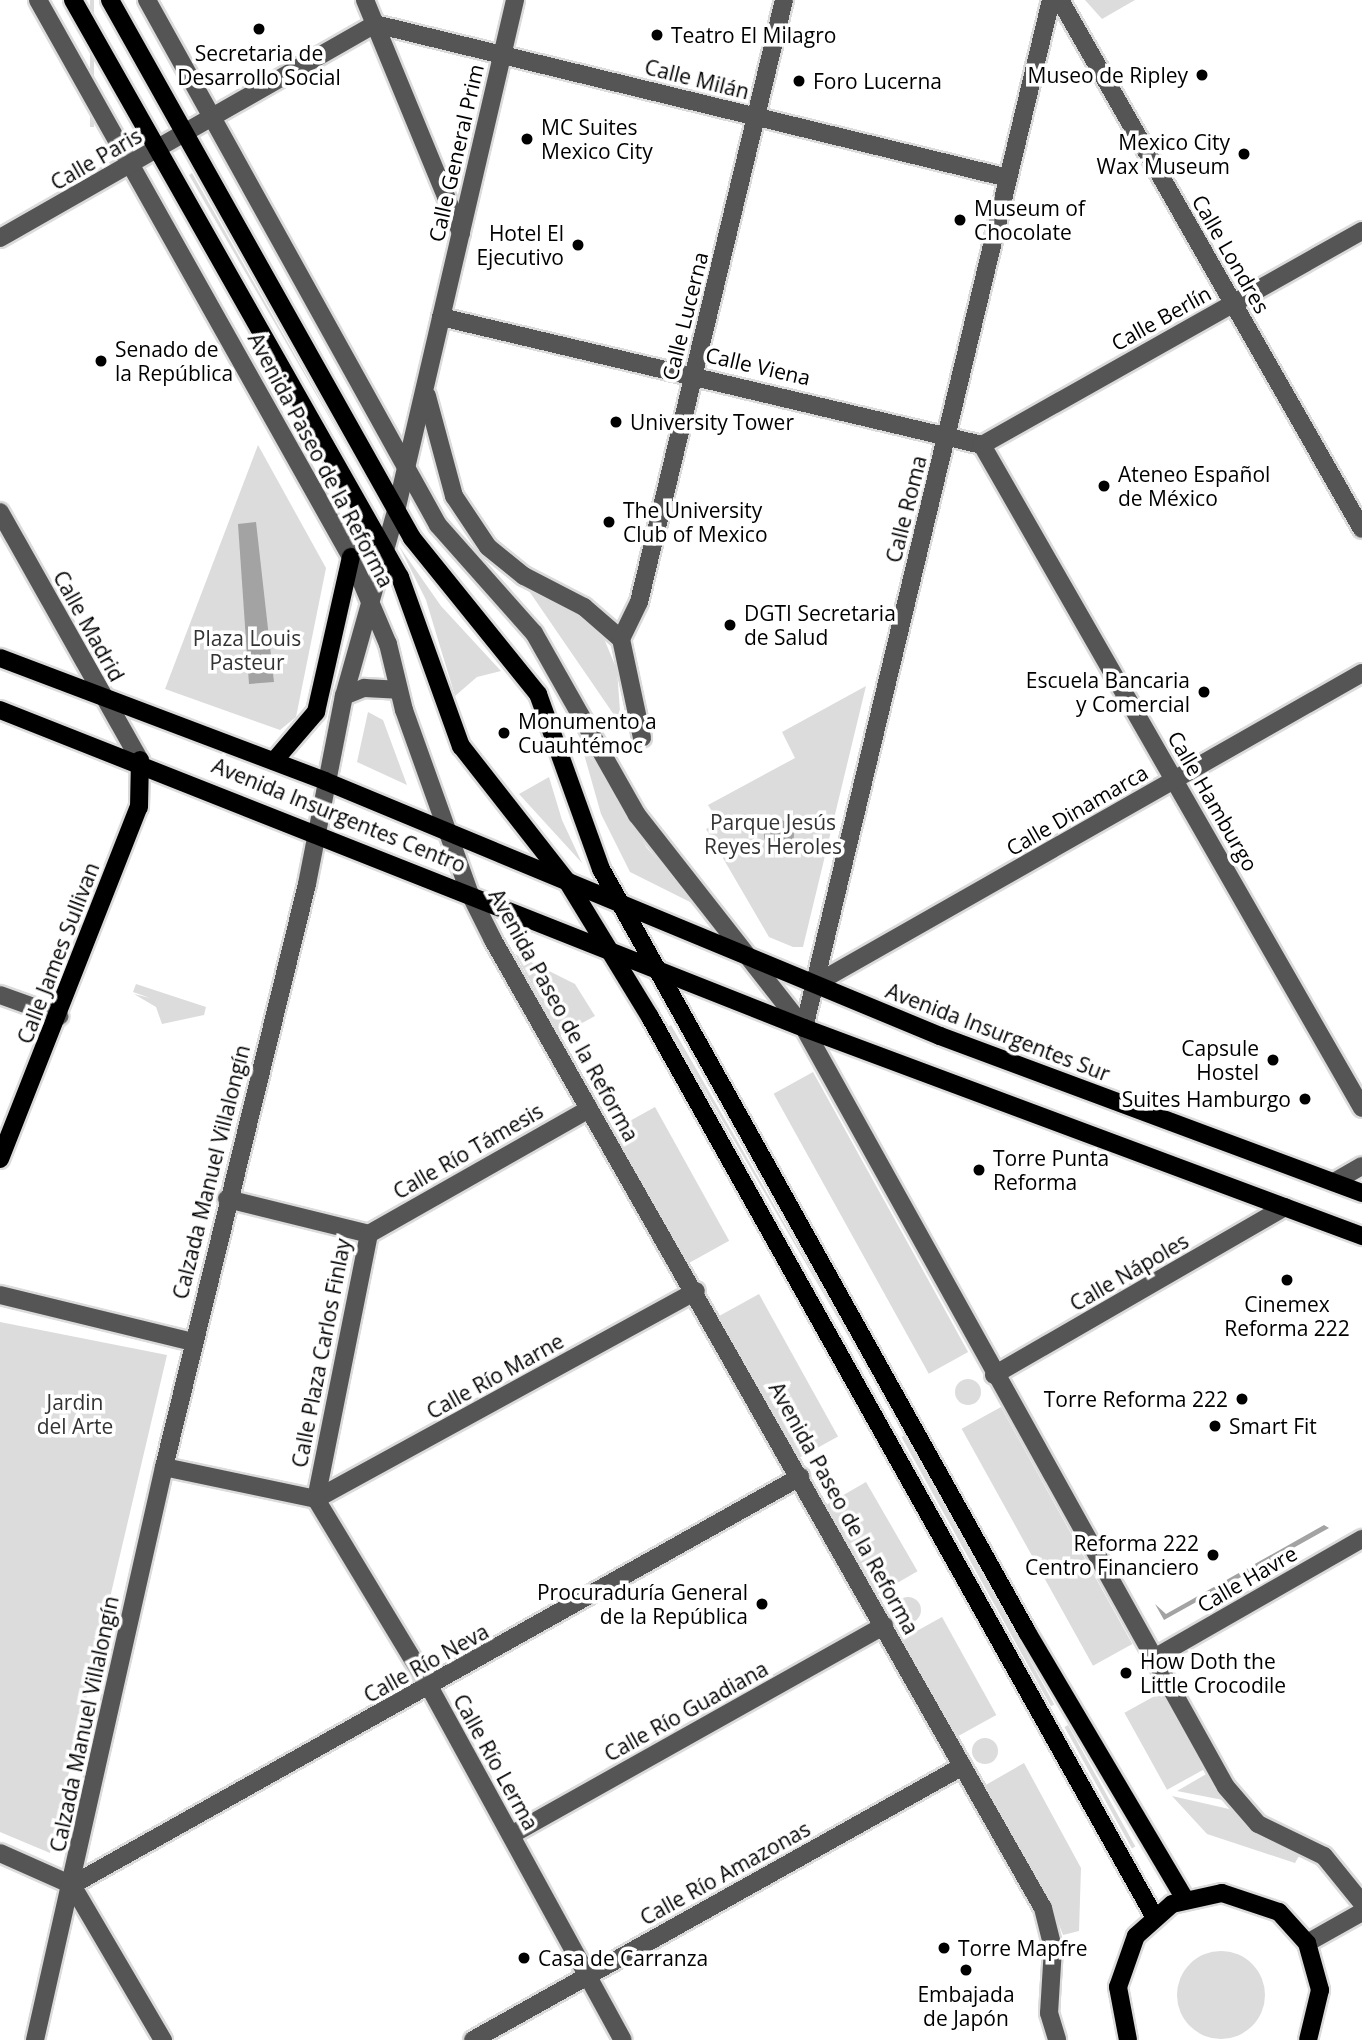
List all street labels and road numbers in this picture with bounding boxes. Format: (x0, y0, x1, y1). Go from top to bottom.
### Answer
street label: Calle Milán (642, 54, 752, 104)
street label: Calle General Prim (423, 62, 489, 244)
street label: Calle Paris (46, 123, 146, 195)
street label: Calle Londres (1187, 190, 1275, 318)
street label: Calle Lucerna (657, 249, 713, 383)
street label: Calle Berlín (1107, 280, 1215, 356)
street label: Avenida Paseo de la Reforma (243, 328, 399, 592)
street label: Calle Viena (703, 342, 813, 390)
street label: Calle Roma (881, 453, 931, 565)
street label: Calle Madrid (48, 566, 130, 686)
street label: Calle Hamburgo (1163, 726, 1263, 876)
street label: Avenida Insurgentes Centro (208, 752, 470, 878)
street label: Calle Dinamarca (1002, 759, 1152, 861)
street label: Calle James Sullivan (12, 859, 104, 1047)
street label: Avenida Paseo de la Reforma (484, 884, 644, 1146)
street label: Avenida Insurgentes Sur (883, 978, 1113, 1086)
street label: Calzada Manuel Villalongín (167, 1042, 255, 1302)
street label: Calle Río Támesis (389, 1098, 547, 1204)
street label: Calle Nápoles (1065, 1228, 1193, 1316)
street label: Calle Plaza Carlos Finlay (286, 1236, 356, 1470)
street label: Calle Río Marne (422, 1328, 568, 1424)
street label: Avenida Paseo de la Reforma (764, 1377, 924, 1639)
street label: Calle Havre (1193, 1540, 1301, 1618)
street label: Calzada Manuel Villalongín (45, 1594, 123, 1854)
street label: Calle Río Neva (359, 1618, 493, 1708)
street label: Calle Río Guadiana (600, 1656, 772, 1766)
street label: Calle Río Lerma (448, 1690, 544, 1834)
street label: Calle Río Amazonas (636, 1816, 814, 1930)

